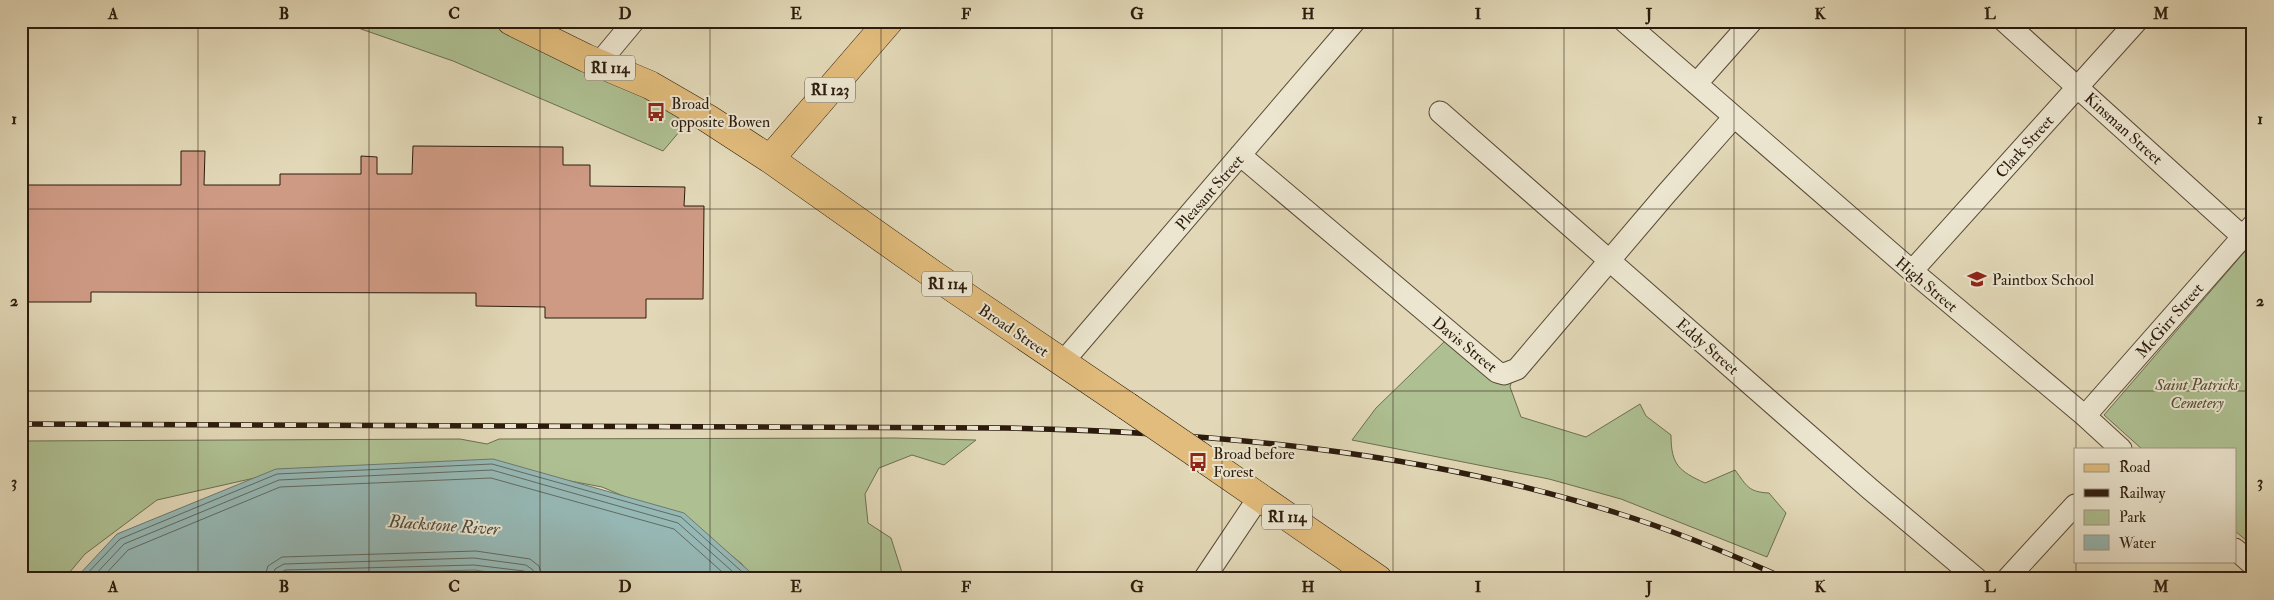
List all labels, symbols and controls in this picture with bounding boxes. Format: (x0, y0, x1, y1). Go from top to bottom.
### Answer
text: A (107, 4, 119, 24)
text: B (279, 4, 289, 24)
text: C (448, 4, 460, 24)
text: D (618, 4, 632, 24)
text: E (790, 4, 802, 24)
text: F (961, 4, 971, 24)
text: G (1130, 4, 1144, 24)
text: H (1301, 4, 1315, 24)
text: I (1475, 4, 1482, 24)
text: J (1645, 4, 1653, 25)
text: K (1814, 4, 1826, 24)
text: L (1984, 4, 1996, 24)
text: M (2152, 4, 2169, 24)
road number: RI 114 (585, 56, 635, 80)
road number: RI 123 (805, 78, 855, 102)
street label: Kinsman Street (2080, 88, 2167, 169)
place label: Broad opposite Bowen (671, 94, 770, 133)
bus stop icon: Broad opposite Bowen (645, 101, 667, 123)
text: 1 (11, 109, 17, 129)
text: 1 (2257, 109, 2263, 129)
street label: Clark Street (1991, 111, 2058, 182)
street label: Pleasant Street (1171, 151, 1248, 235)
street label: High Street (1891, 253, 1962, 317)
school or university icon: Paintbox School (1966, 268, 1988, 290)
place label: Paintbox School (1992, 270, 2094, 290)
road number: RI 114 (922, 272, 972, 296)
street label: McGirr Street (2132, 279, 2208, 362)
text: 2 (10, 291, 18, 311)
text: 2 (2256, 291, 2264, 311)
street label: Broad Street (975, 300, 1052, 362)
street label: Davis Street (1428, 312, 1501, 377)
street label: Eddy Street (1672, 314, 1743, 379)
park label: Saint Patricks Cemetery (2154, 375, 2239, 413)
place label: Broad before Forest (1213, 444, 1295, 482)
legend (2074, 448, 2236, 562)
bus stop icon: Broad before Forest (1187, 451, 1209, 473)
text: Road (2119, 458, 2151, 477)
text: 3 (11, 472, 17, 492)
text: 3 (2257, 472, 2263, 492)
text: Railway (2119, 484, 2166, 503)
road number: RI 114 (1262, 504, 1312, 530)
text: Park (2119, 508, 2146, 527)
water label: Blackstone River (387, 510, 502, 541)
text: Water (2118, 534, 2156, 553)
text: A (107, 577, 119, 597)
text: B (279, 577, 289, 597)
text: C (448, 577, 460, 597)
text: D (618, 577, 632, 597)
text: E (790, 577, 802, 597)
text: F (961, 577, 971, 597)
text: G (1130, 577, 1144, 597)
text: H (1301, 577, 1315, 597)
text: I (1475, 577, 1482, 597)
text: J (1645, 577, 1653, 598)
text: K (1814, 577, 1826, 597)
text: L (1984, 577, 1996, 597)
text: M (2152, 577, 2169, 597)

